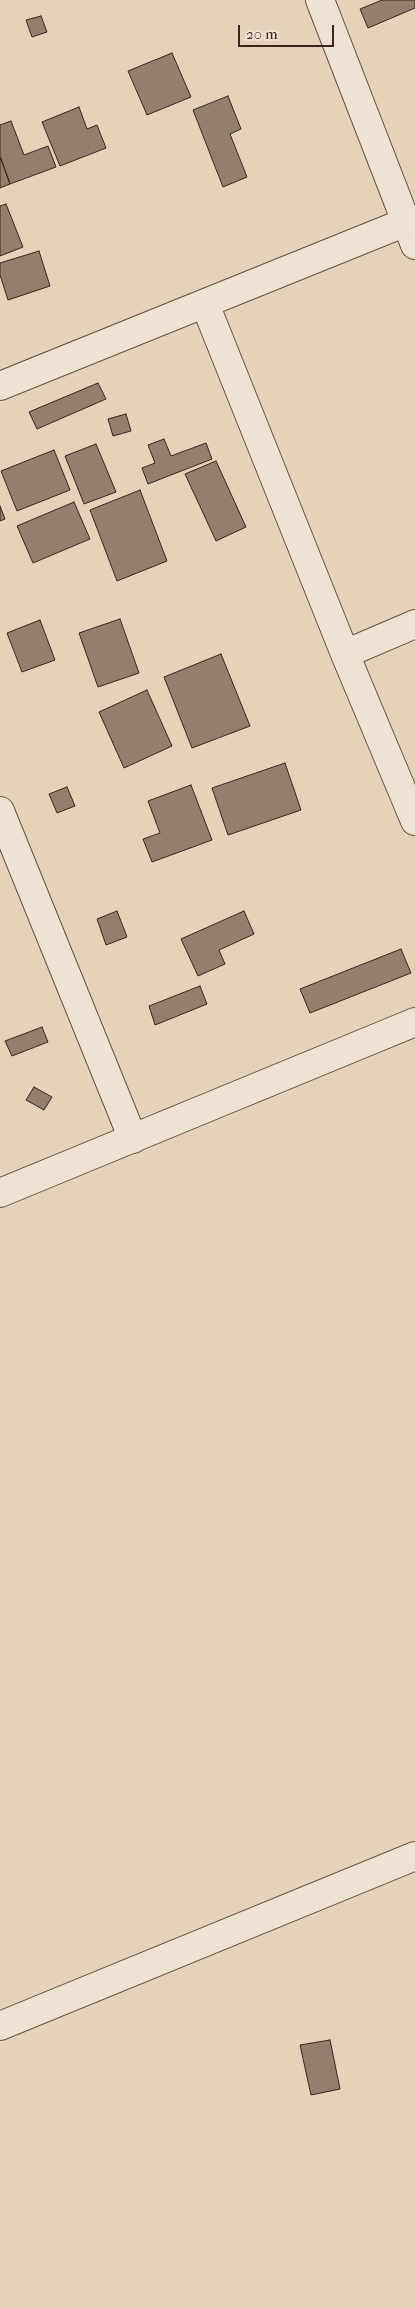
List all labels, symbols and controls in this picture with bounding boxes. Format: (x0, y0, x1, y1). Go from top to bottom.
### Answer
scale bar (240, 15, 336, 47)
text: 20 m (246, 25, 278, 43)

